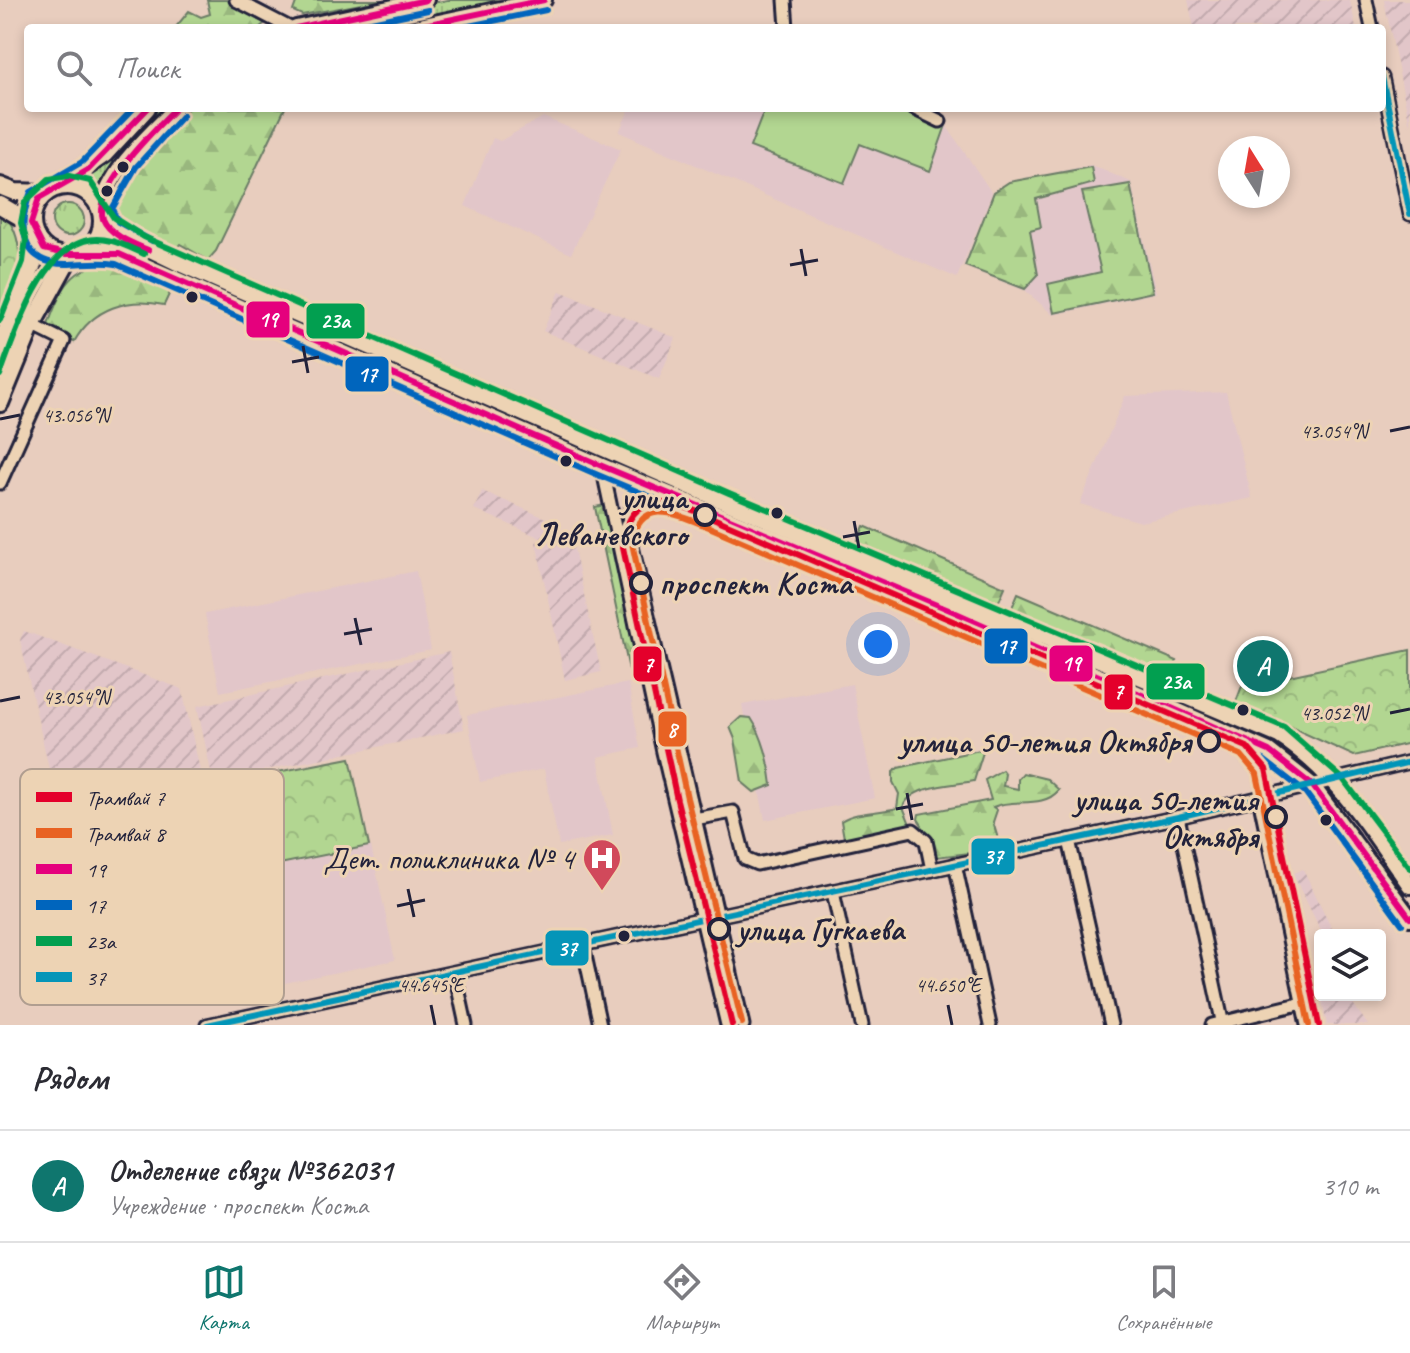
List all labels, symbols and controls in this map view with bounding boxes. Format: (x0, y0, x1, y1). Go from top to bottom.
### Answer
search box (24, 24, 1386, 112)
icon: search (52, 46, 96, 90)
text: Поиск (116, 49, 179, 87)
north arrow (1218, 136, 1290, 208)
unlabelled marker (115, 159, 131, 175)
unlabelled marker (99, 183, 115, 199)
unlabelled marker (184, 289, 200, 305)
line badge: 19 (245, 300, 291, 339)
line badge: 23a (305, 302, 366, 340)
text: 19 (258, 306, 280, 334)
text: 23a (320, 307, 352, 335)
line badge: 17 (344, 355, 390, 393)
text: 17 (357, 361, 379, 389)
text: 43.056°N (43, 403, 112, 428)
text: 43.054°N (1301, 419, 1370, 444)
unlabelled marker (558, 453, 574, 469)
place label: улица Леваневского (535, 477, 690, 555)
marker: улица Леваневского (694, 504, 716, 526)
unlabelled marker (769, 505, 785, 521)
place label: проспект Коста (659, 563, 854, 604)
marker: проспект Коста (630, 572, 652, 594)
your location (858, 624, 898, 664)
line badge: 17 (983, 627, 1029, 665)
text: 17 (996, 633, 1018, 661)
pin: A (1237, 636, 1289, 696)
line badge: 19 (1048, 644, 1094, 683)
line badge: 7 (632, 645, 663, 683)
text: 19 (1061, 650, 1083, 678)
text: 7 (643, 651, 655, 679)
line badge: 23a (1145, 662, 1206, 701)
text: 23a (1161, 668, 1193, 696)
line badge: 7 (1103, 673, 1134, 711)
text: 7 (1113, 678, 1125, 706)
text: 43.054°N (43, 685, 112, 710)
text: 43.052°N (1301, 701, 1370, 726)
unlabelled marker (1235, 702, 1251, 718)
line badge: 8 (657, 710, 688, 748)
text: 8 (667, 716, 680, 744)
place label: улмца 50-летия Октября (897, 721, 1194, 762)
marker: улмца 50-летия Октября (1198, 730, 1220, 752)
legend (20, 769, 284, 1005)
place label: улица 50-летия Октября (1071, 779, 1261, 857)
text: Трамвай 7 (86, 784, 166, 812)
marker: улица 50-летия Октября (1265, 806, 1287, 828)
unlabelled marker (1318, 812, 1334, 828)
text: Трамвай 8 (86, 820, 167, 848)
hospital icon: Дет. поликлиника № 4 (581, 837, 623, 892)
line badge: 37 (970, 837, 1016, 876)
place label: Дет. поликлиника № 4 (323, 838, 578, 879)
text: 37 (983, 843, 1005, 871)
text: 19 (86, 856, 108, 884)
text: 17 (86, 892, 107, 920)
place label: улица Гугкаева (734, 909, 907, 950)
marker: улица Гугкаева (708, 918, 730, 940)
text: 23a (86, 928, 117, 956)
unlabelled marker (616, 928, 632, 944)
line badge: 37 (544, 929, 590, 967)
map controls (1314, 929, 1386, 1001)
button: layers (1314, 929, 1386, 1001)
text: 37 (557, 935, 579, 963)
text: 37 (86, 964, 107, 992)
text: 44.645°E (398, 973, 466, 998)
text: 44.650°E (915, 973, 983, 998)
text: Рядом (32, 1056, 108, 1099)
text: Отделение связи №362031 (108, 1151, 392, 1189)
text: A (51, 1170, 65, 1203)
text: 310 m (1322, 1170, 1378, 1203)
text: Учреждение · проспект Коста (108, 1189, 368, 1222)
tab: Карта (199, 1260, 249, 1336)
tab: Маршрут (646, 1260, 719, 1336)
tab: Сохранённые (1116, 1260, 1211, 1336)

